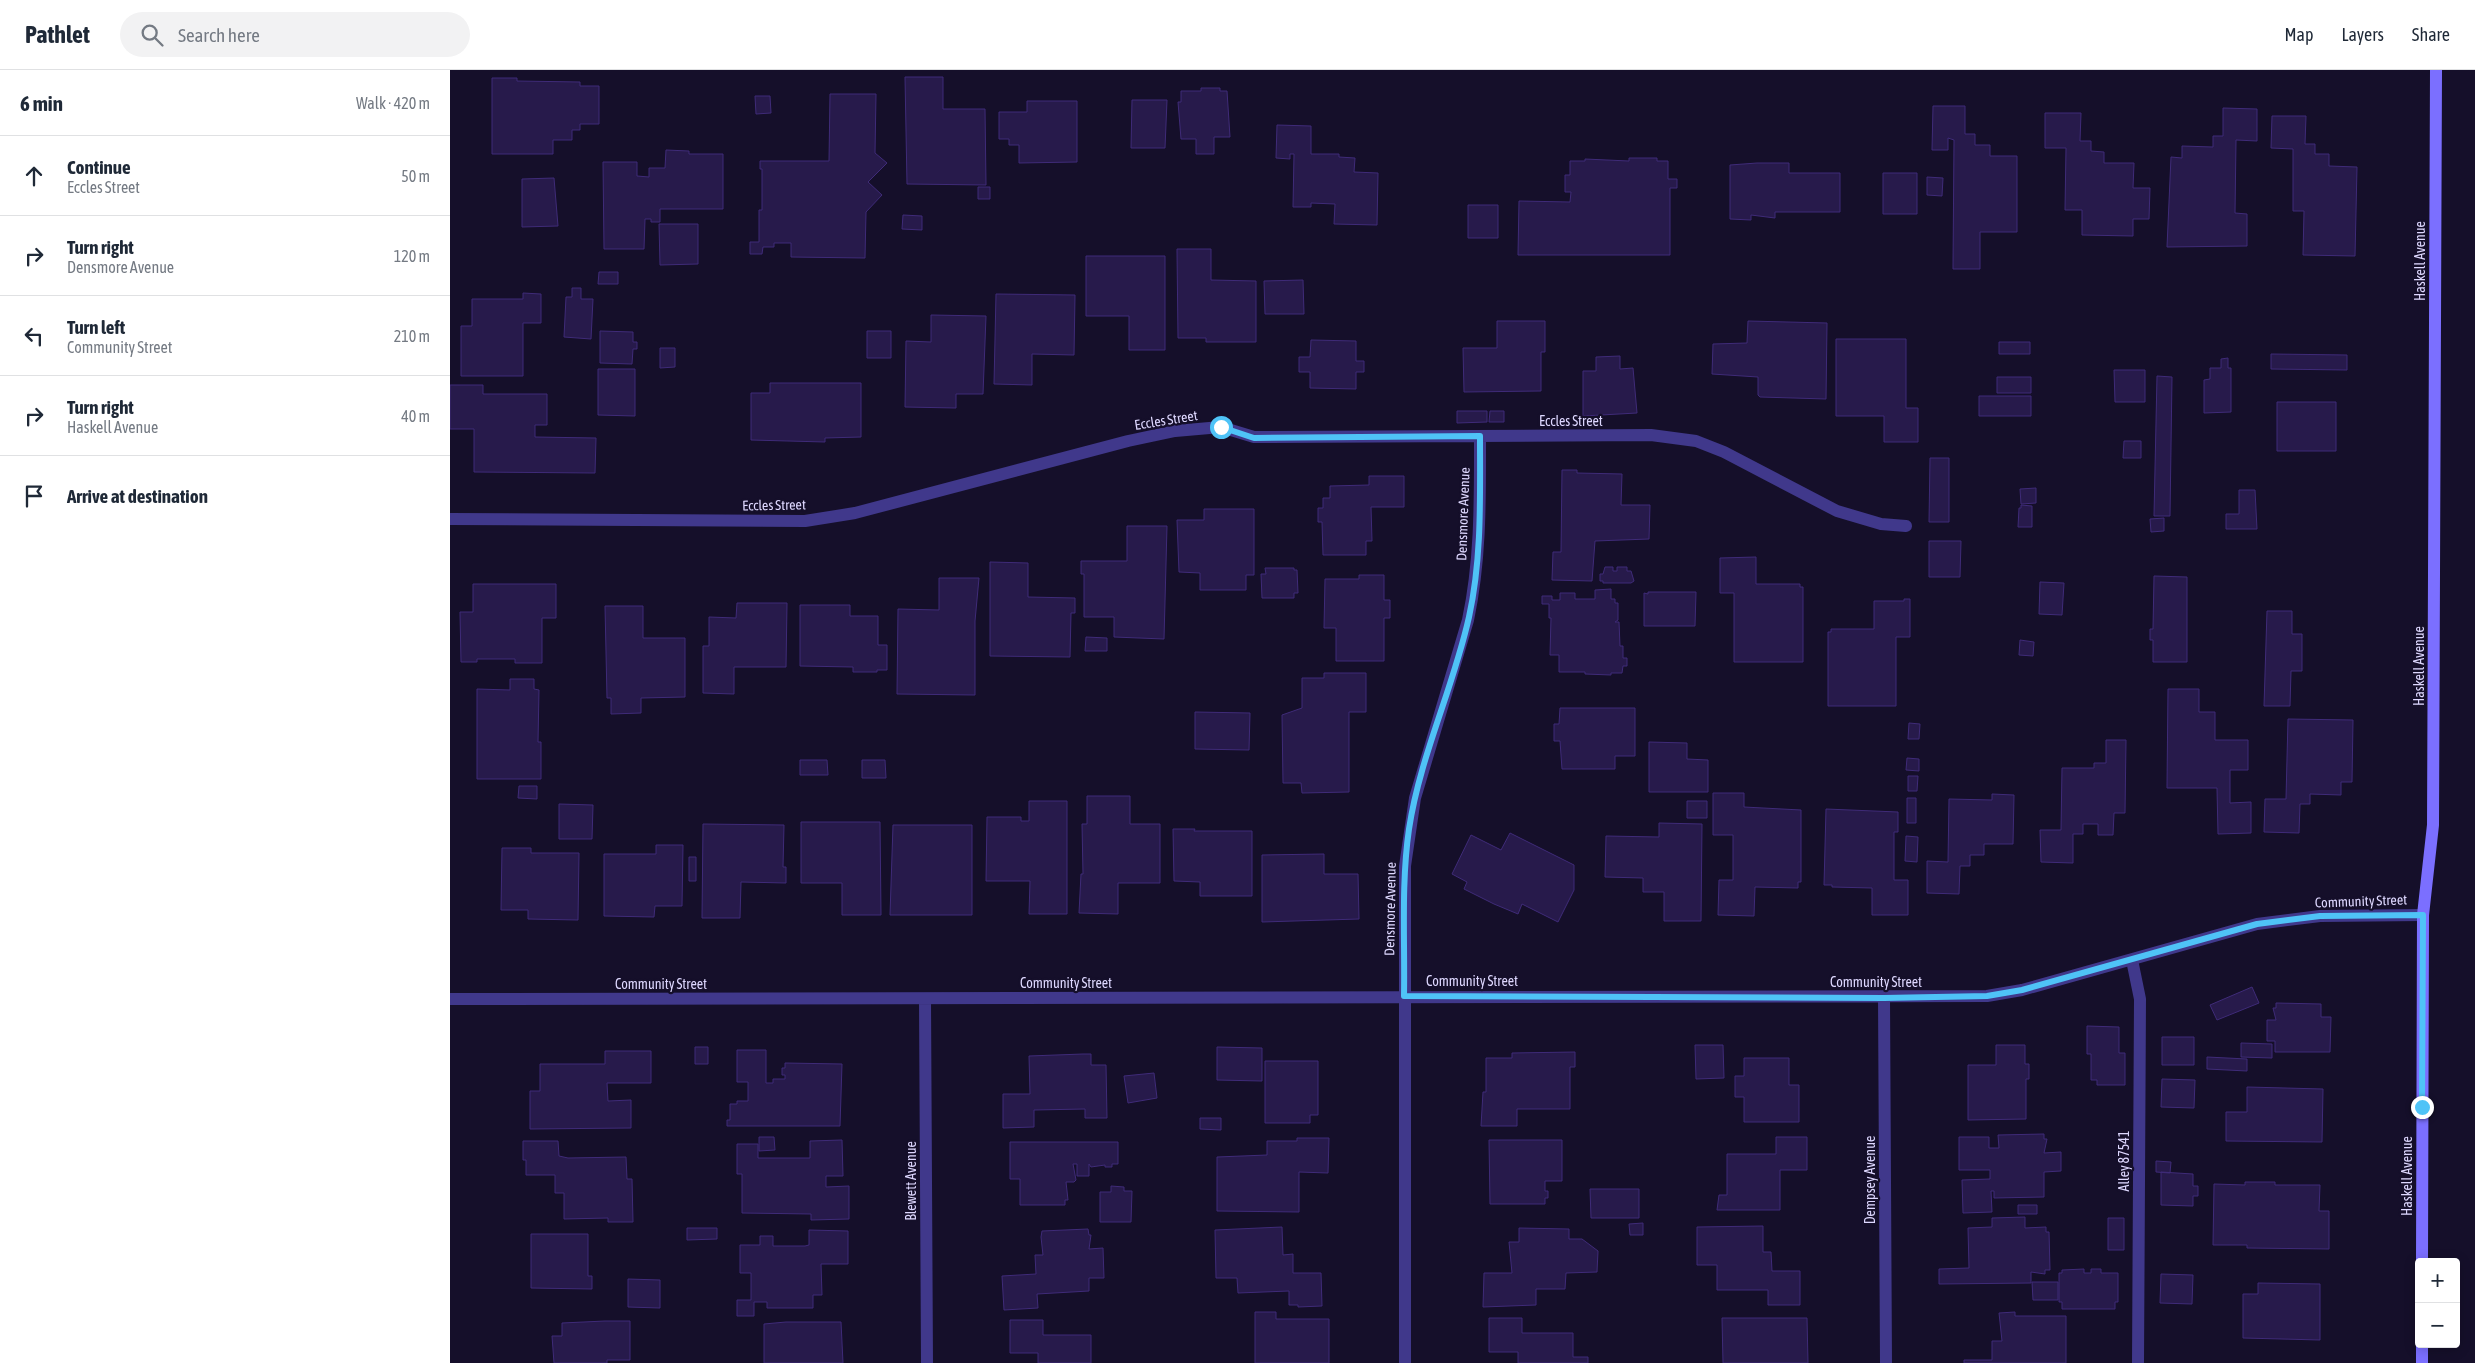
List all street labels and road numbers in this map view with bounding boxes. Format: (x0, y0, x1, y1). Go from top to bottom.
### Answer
street label: Haskell Avenue (2412, 221, 2428, 301)
street label: Eccles Street (1133, 407, 1199, 433)
street label: Eccles Street (1539, 413, 1603, 429)
street label: Densmore Avenue (1453, 467, 1473, 561)
street label: Eccles Street (742, 496, 806, 514)
street label: Haskell Avenue (2411, 626, 2427, 706)
street label: Densmore Avenue (1381, 862, 1399, 956)
street label: Community Street (2315, 891, 2407, 911)
street label: Community Street (1426, 973, 1518, 989)
street label: Community Street (1830, 974, 1922, 990)
street label: Community Street (1020, 975, 1112, 991)
street label: Community Street (615, 976, 707, 992)
street label: Alley 87541 (2116, 1131, 2132, 1191)
street label: Dempsey Avenue (1862, 1136, 1878, 1224)
street label: Haskell Avenue (2399, 1136, 2415, 1216)
street label: Blewett Avenue (903, 1141, 919, 1221)

